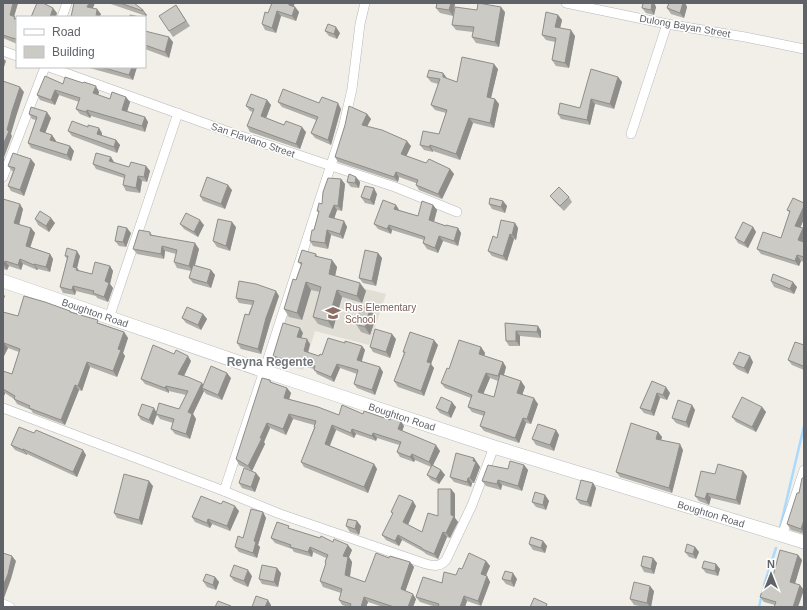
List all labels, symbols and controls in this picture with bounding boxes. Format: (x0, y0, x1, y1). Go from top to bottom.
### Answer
street label: Dulong Bayan Street (639, 13, 732, 39)
legend (16, 16, 146, 68)
text: Road (52, 25, 81, 39)
text: Building (52, 45, 95, 59)
street label: San Flaviano Street (210, 121, 297, 160)
street label: Boughton Road (60, 296, 130, 330)
place label: Rus Elementary School (345, 302, 416, 325)
school or university icon: Rus Elementary School (324, 304, 342, 322)
district label: Reyna Regente (227, 355, 314, 369)
street label: Boughton Road (367, 401, 437, 433)
street label: Boughton Road (676, 499, 746, 529)
north arrow (751, 554, 791, 594)
text: N (767, 558, 775, 570)

